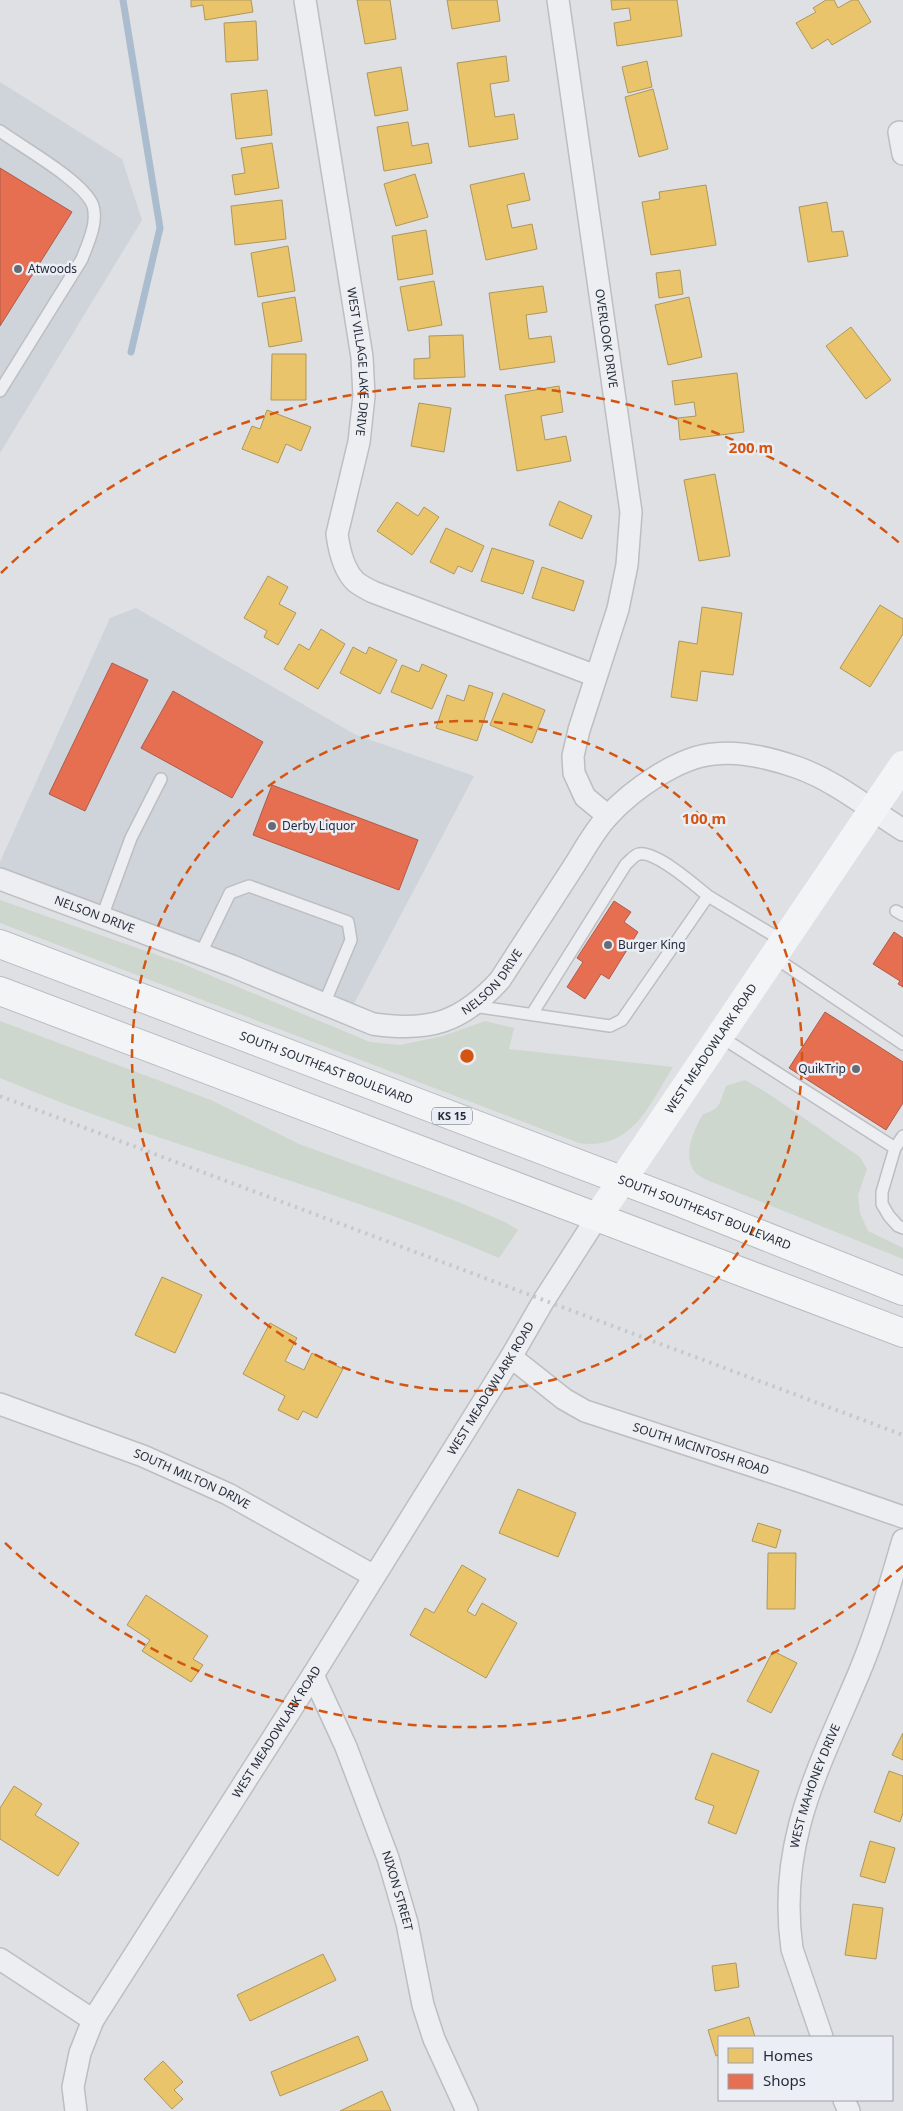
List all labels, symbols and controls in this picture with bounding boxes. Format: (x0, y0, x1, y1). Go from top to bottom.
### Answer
place label: Atwoods (28, 260, 77, 277)
marker: Atwoods (12, 263, 24, 275)
street label: WEST VILLAGE LAKE DRIVE (343, 286, 373, 437)
street label: OVERLOOK DRIVE (591, 288, 622, 389)
text: 200 m (729, 437, 773, 457)
text: 100 m (682, 808, 726, 828)
place label: Derby Liquor (282, 817, 355, 834)
marker: Derby Liquor (266, 820, 278, 832)
street label: NELSON DRIVE (52, 891, 137, 937)
place label: Burger King (618, 936, 686, 953)
marker: Burger King (602, 939, 614, 951)
street label: NELSON DRIVE (458, 945, 526, 1019)
street label: WEST MEADOWLARK ROAD (661, 980, 761, 1117)
street label: SOUTH SOUTHEAST BOULEVARD (237, 1027, 416, 1108)
centre of rings (458, 1047, 476, 1065)
place label: QuikTrip (798, 1060, 846, 1077)
marker: QuikTrip (850, 1063, 862, 1075)
road number: KS 15 (432, 1108, 472, 1124)
street label: SOUTH SOUTHEAST BOULEVARD (616, 1171, 794, 1254)
street label: WEST MEADOWLARK ROAD (443, 1318, 538, 1458)
street label: SOUTH MCINTOSH ROAD (631, 1418, 772, 1479)
street label: SOUTH MILTON DRIVE (131, 1444, 253, 1513)
street label: WEST MEADOWLARK ROAD (228, 1662, 325, 1801)
street label: WEST MAHONEY DRIVE (786, 1721, 844, 1850)
street label: NIXON STREET (378, 1848, 417, 1932)
legend (718, 2036, 893, 2101)
text: Homes (763, 2045, 813, 2065)
text: Shops (763, 2070, 806, 2090)

